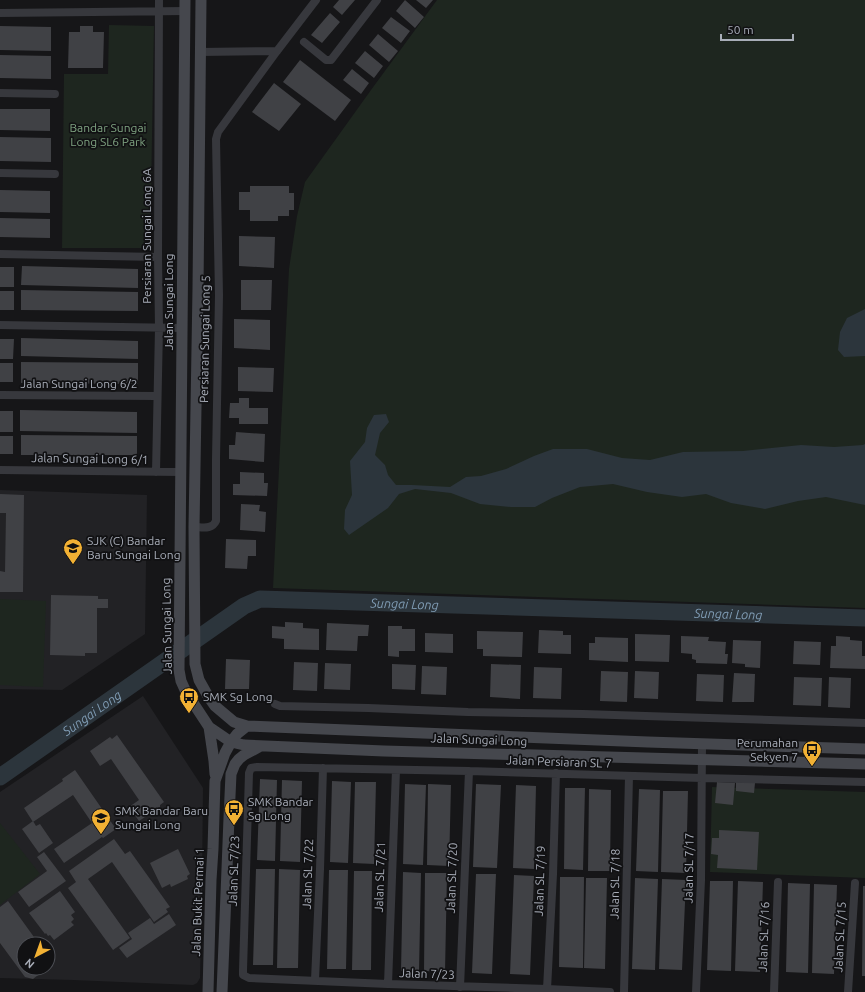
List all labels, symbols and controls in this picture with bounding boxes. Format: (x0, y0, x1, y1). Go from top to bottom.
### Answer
scale bar (721, 16, 793, 42)
text: 50 m (727, 23, 754, 36)
park label: Bandar Sungai Long SL6 Park (69, 121, 147, 148)
street label: Persiaran Sungai Long 6A (140, 168, 153, 304)
street label: Jalan Sungai Long (162, 254, 175, 350)
street label: Persiaran Sungai Long 5 (197, 275, 212, 403)
street label: Jalan Sungai Long 6/2 (20, 377, 138, 390)
street label: Jalan Sungai Long 6/1 (31, 451, 149, 466)
place label: SJK (C) Bandar Baru Sungai Long (87, 534, 181, 561)
school or university icon: SJK (C) Bandar Baru Sungai Long (62, 537, 84, 565)
street label: Jalan Sungai Long (159, 578, 174, 674)
water label: Sungai Long (369, 595, 439, 612)
water label: Sungai Long (693, 606, 763, 622)
bus stop icon: SMK Sg Long (178, 686, 200, 714)
water label: Sungai Long (59, 687, 124, 739)
place label: SMK Sg Long (203, 690, 273, 703)
street label: Jalan Sungai Long (431, 731, 528, 748)
place label: Perumahan Sekyen 7 (737, 736, 798, 763)
bus stop icon: Perumahan Sekyen 7 (801, 739, 823, 767)
street label: Jalan Persiaran SL 7 (506, 753, 612, 770)
place label: SMK Bandar Sg Long (248, 795, 314, 822)
bus stop icon: SMK Bandar Sg Long (223, 798, 245, 826)
place label: SMK Bandar Baru Sungai Long (115, 804, 208, 831)
school or university icon: SMK Bandar Baru Sungai Long (90, 807, 112, 835)
street label: Jalan SL 7/17 (681, 832, 696, 904)
street label: Jalan SL 7/23 (226, 835, 241, 907)
street label: Jalan SL 7/22 (300, 838, 315, 910)
street label: Jalan SL 7/21 (372, 841, 387, 913)
street label: Jalan SL 7/20 (444, 842, 459, 914)
street label: Jalan SL 7/19 (532, 845, 547, 917)
street label: Jalan Bukit Permai 1 (189, 847, 206, 957)
street label: Jalan SL 7/18 (607, 848, 622, 920)
street label: Jalan SL 7/16 (756, 901, 771, 973)
street label: Jalan SL 7/15 (831, 901, 848, 973)
north arrow (16, 936, 56, 976)
text: N (22, 956, 36, 971)
street label: Jalan 7/23 (399, 966, 455, 981)

